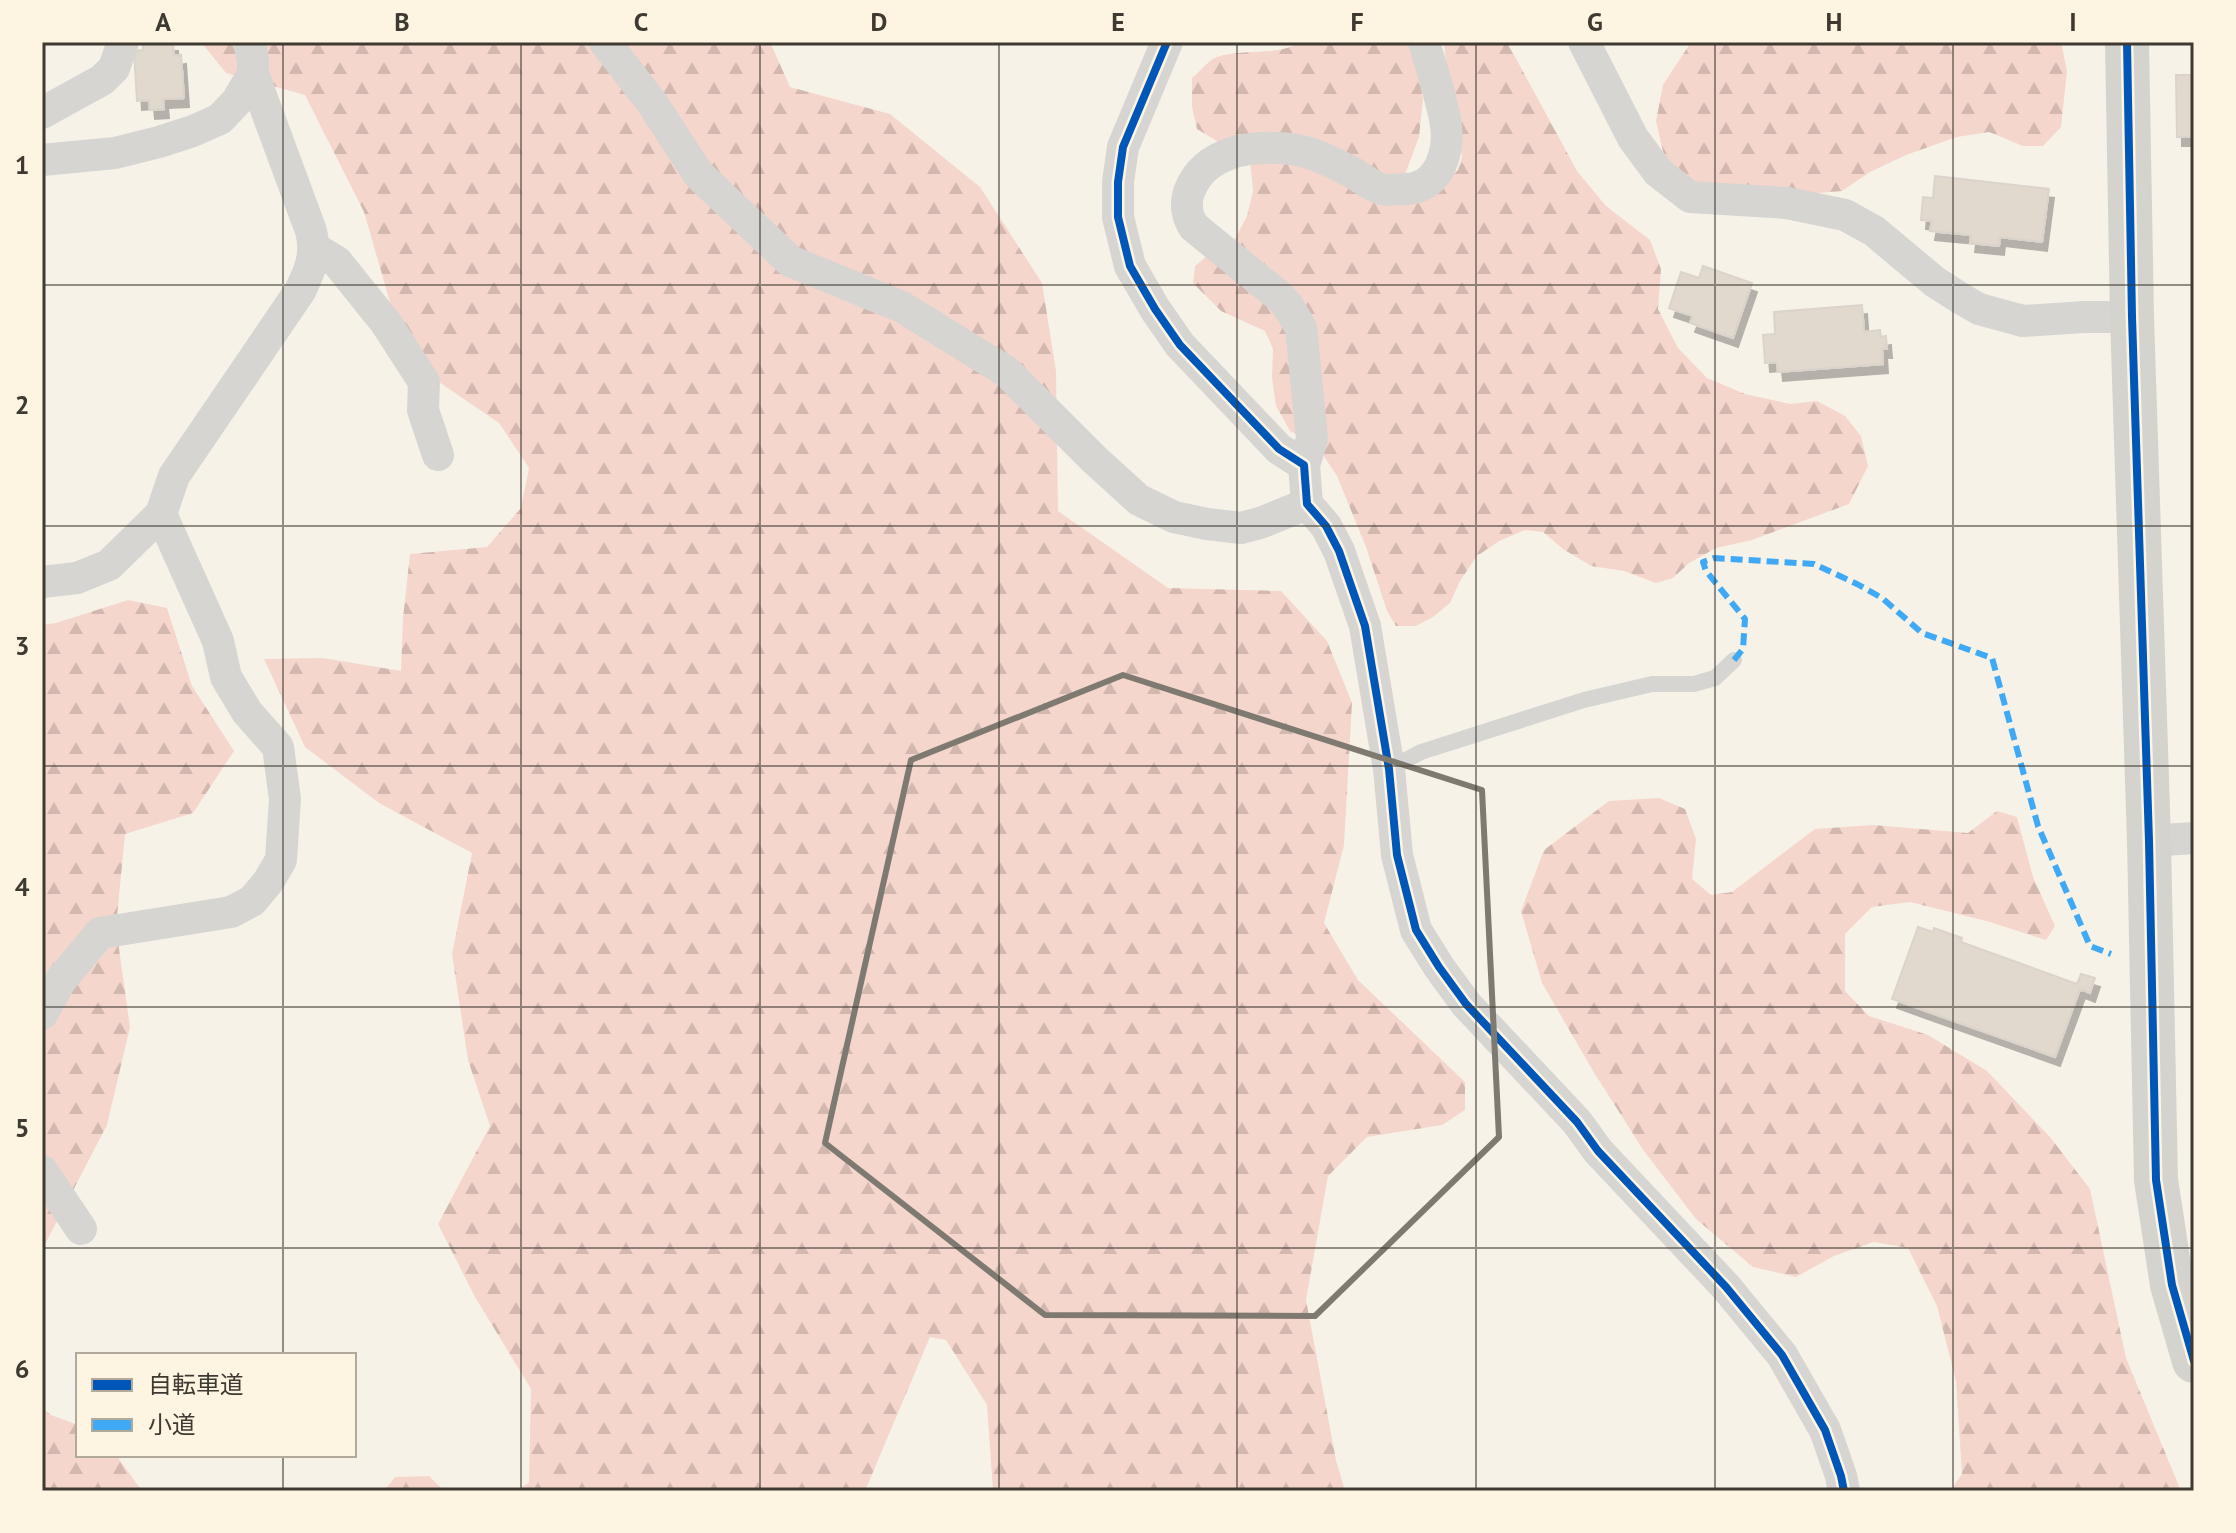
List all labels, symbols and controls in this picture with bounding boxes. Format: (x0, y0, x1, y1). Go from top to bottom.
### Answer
text: A (155, 5, 171, 38)
text: B (394, 5, 410, 38)
text: C (634, 5, 648, 38)
text: D (871, 5, 887, 38)
text: E (1111, 5, 1125, 38)
text: F (1350, 5, 1364, 38)
text: G (1587, 5, 1603, 38)
text: H (1826, 5, 1842, 38)
text: I (2069, 5, 2077, 38)
text: 1 (15, 148, 29, 181)
text: 2 (15, 388, 29, 421)
text: 3 (15, 629, 29, 662)
text: 4 (15, 870, 30, 903)
text: 5 (15, 1111, 29, 1144)
text: 6 (15, 1352, 29, 1385)
legend (76, 1353, 356, 1457)
text: 自転車道 (148, 1369, 244, 1400)
text: 小道 (148, 1409, 196, 1440)

